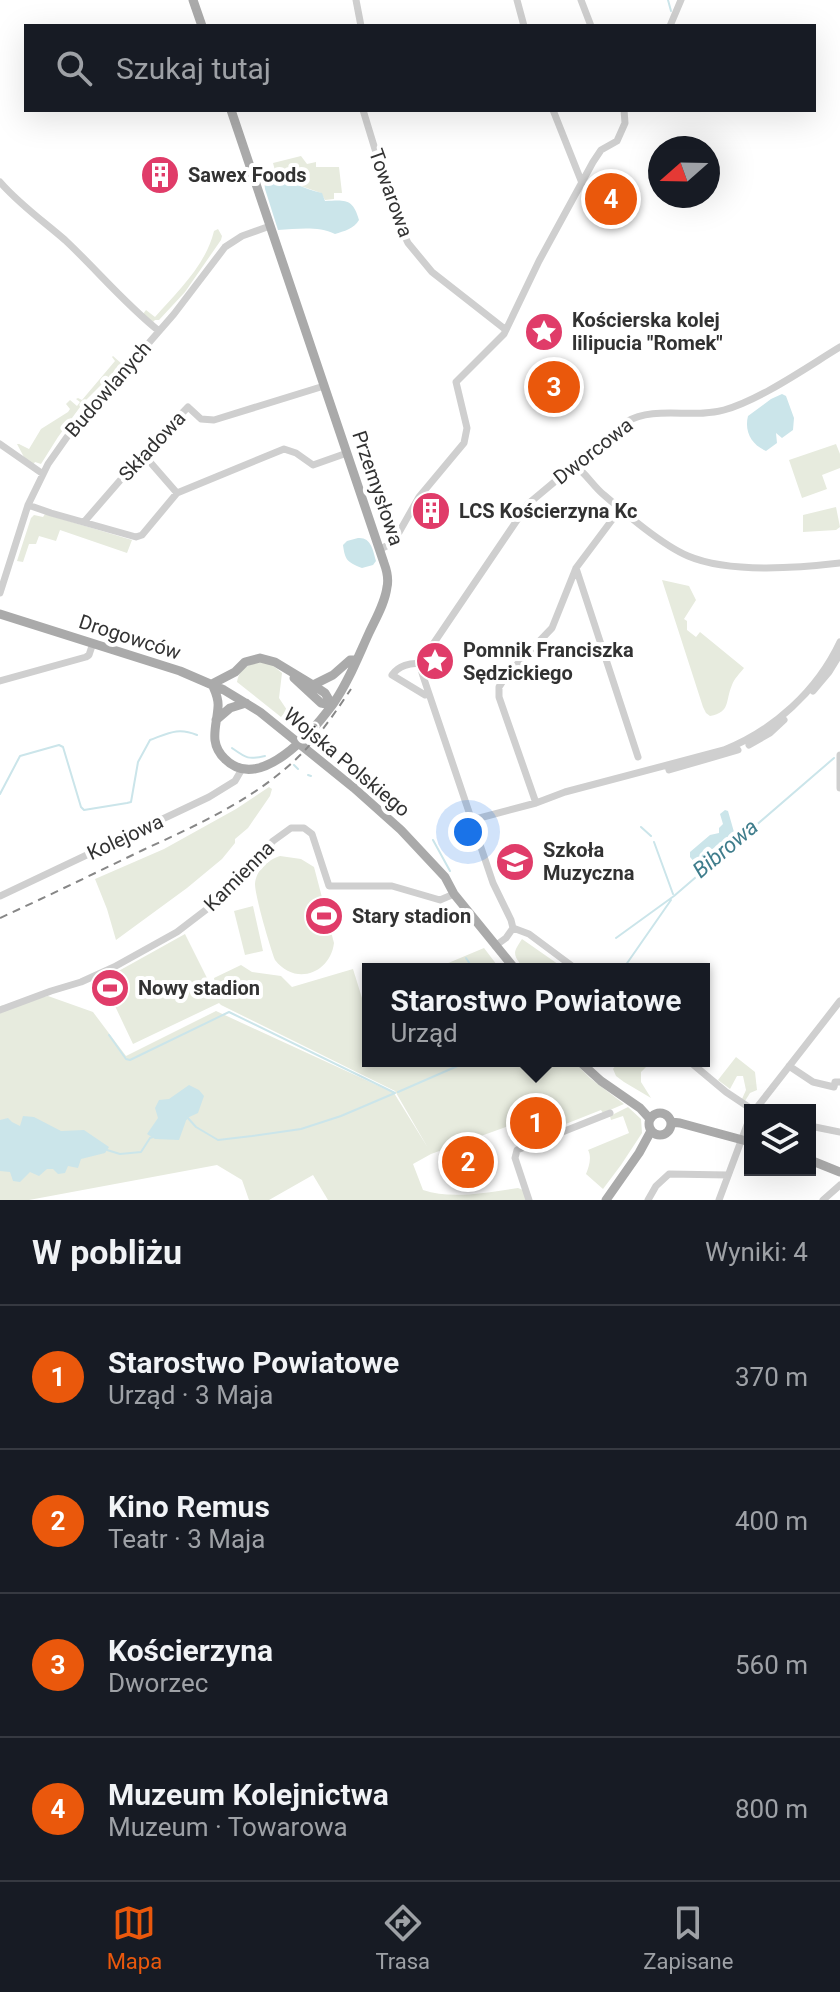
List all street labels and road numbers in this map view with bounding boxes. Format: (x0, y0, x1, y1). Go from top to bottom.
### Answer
street label: Towarowa (364, 146, 418, 240)
street label: Budowlanych (60, 336, 156, 442)
street label: Składowa (114, 406, 190, 486)
street label: Dworcowa (549, 413, 637, 489)
street label: Przemysłowa (347, 427, 409, 549)
street label: Drogowców (76, 609, 184, 665)
street label: Wojska Polskiego (279, 702, 415, 822)
street label: Kolejowa (83, 809, 167, 865)
street label: Kamienna (199, 836, 279, 916)

